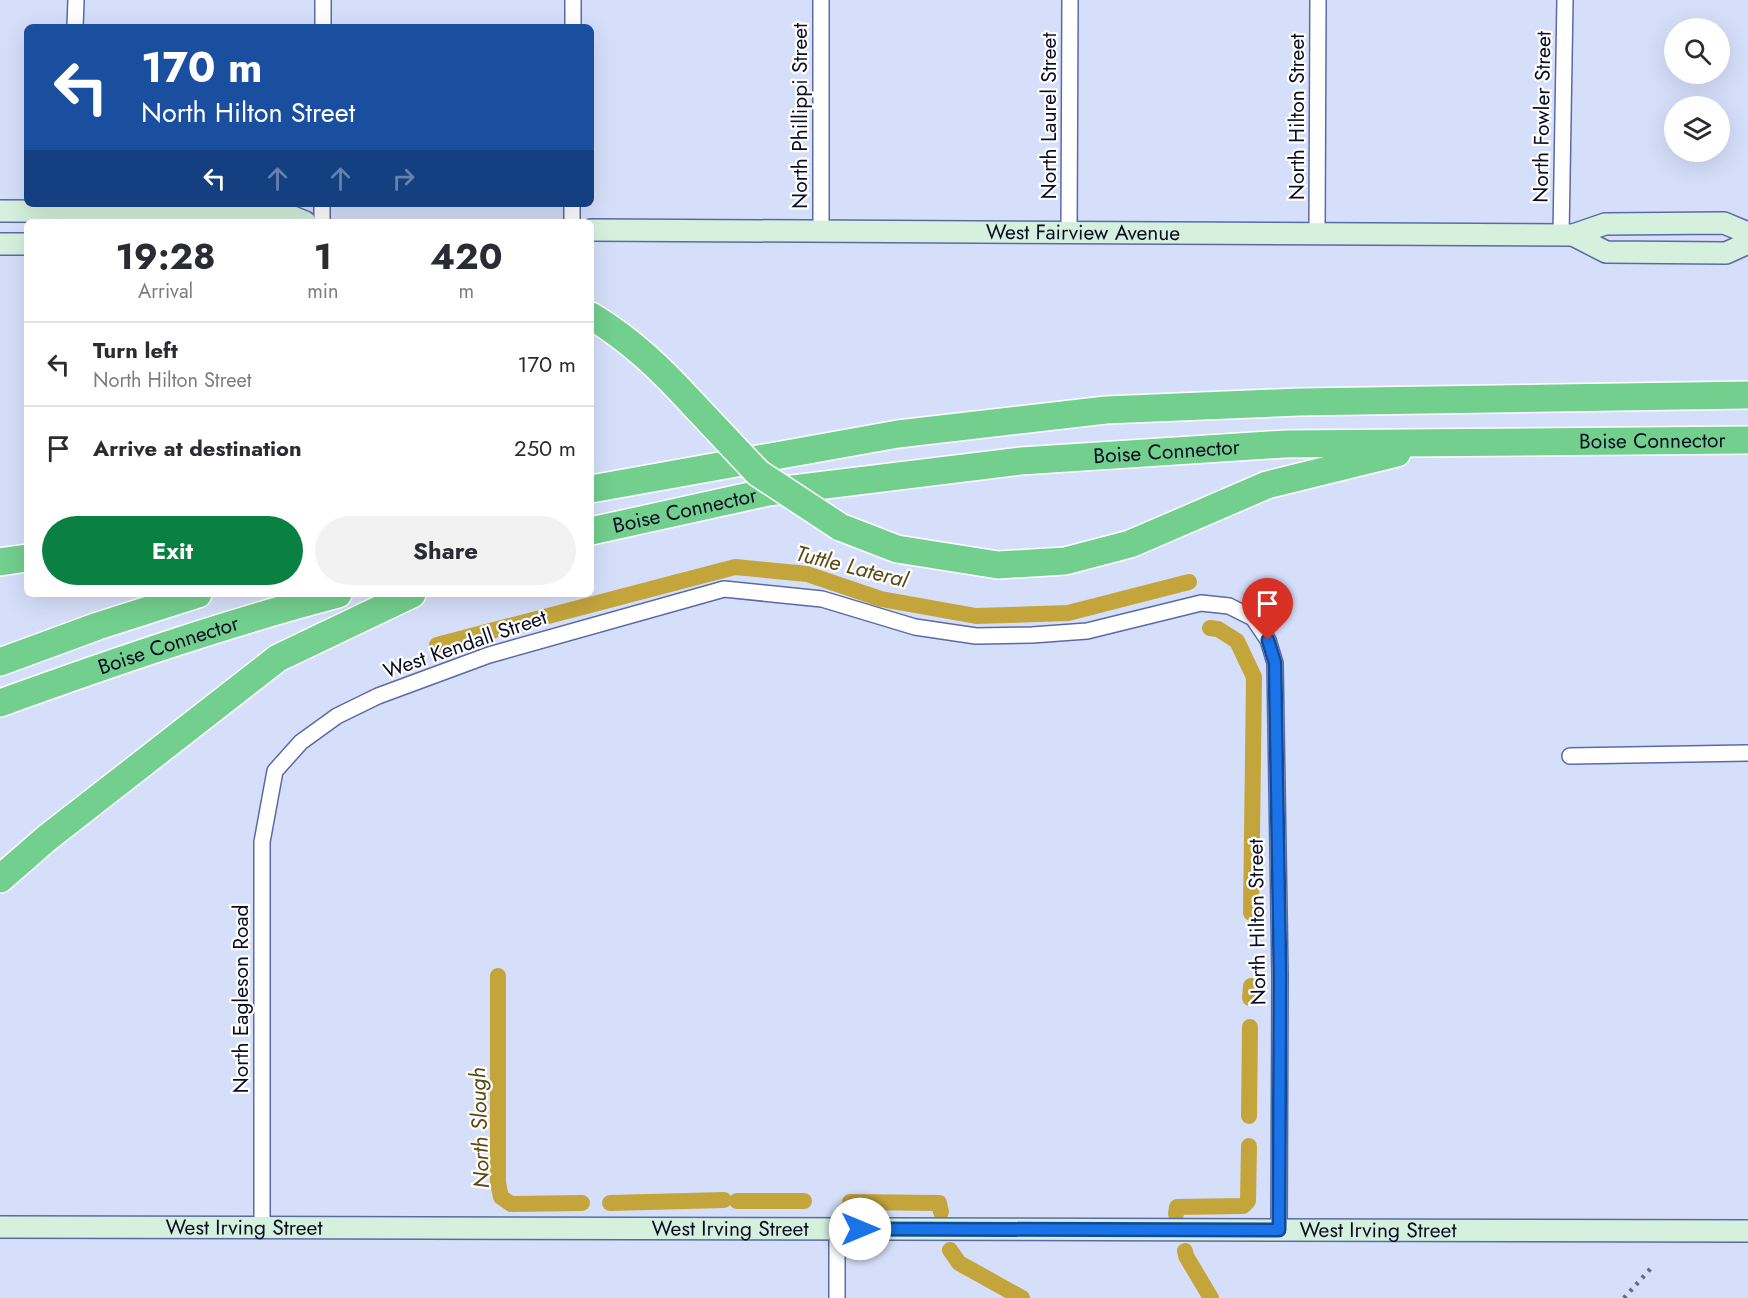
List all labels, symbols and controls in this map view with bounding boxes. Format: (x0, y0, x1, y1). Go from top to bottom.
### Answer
map controls (1664, 18, 1730, 162)
button: search (1664, 18, 1730, 84)
street label: North Phillippi Street (785, 23, 815, 209)
street label: North Fowler Street (1526, 31, 1558, 203)
street label: North Laurel Street (1034, 33, 1064, 199)
street label: North Hilton Street (1282, 34, 1312, 200)
text: 170 m (141, 37, 263, 98)
icon: left (42, 48, 120, 126)
text: North Hilton Street (141, 93, 355, 132)
button: layers (1664, 96, 1730, 162)
icon: left (198, 162, 231, 195)
icon: ahead (261, 162, 294, 195)
icon: ahead (324, 162, 357, 195)
icon: right (387, 162, 420, 195)
street label: West Fairview Avenue (986, 217, 1180, 248)
text: 19:28 (115, 230, 216, 282)
text: 1 (314, 230, 332, 282)
text: 420 (430, 230, 503, 282)
text: Arrival (138, 277, 193, 306)
text: min (307, 277, 338, 306)
text: m (458, 277, 474, 306)
text: Turn left (93, 334, 178, 366)
icon: left (42, 348, 75, 381)
text: 170 m (518, 348, 576, 380)
text: North Hilton Street (93, 366, 252, 395)
street label: Boise Connector (1579, 425, 1727, 456)
icon: arrive (42, 432, 75, 465)
text: Arrive at destination (93, 432, 302, 464)
text: 250 m (514, 432, 576, 464)
street label: Boise Connector (1092, 432, 1242, 471)
street label: Boise Connector (610, 480, 760, 541)
button: Exit (42, 516, 303, 585)
button: Share (315, 516, 576, 585)
water label: Tuttle Lateral (793, 537, 912, 596)
pin (1242, 578, 1293, 640)
icon: arrive (1251, 587, 1284, 620)
street label: West Kendall Street (379, 602, 551, 686)
street label: Boise Connector (94, 608, 243, 682)
street label: North Hilton Street (1241, 838, 1273, 1006)
street label: North Eagleson Road (226, 904, 256, 1094)
water label: North Slough (461, 1067, 497, 1189)
position arrow (828, 1197, 892, 1261)
street label: West Irving Street (165, 1212, 323, 1243)
street label: West Irving Street (651, 1213, 809, 1244)
street label: West Irving Street (1299, 1215, 1457, 1245)

